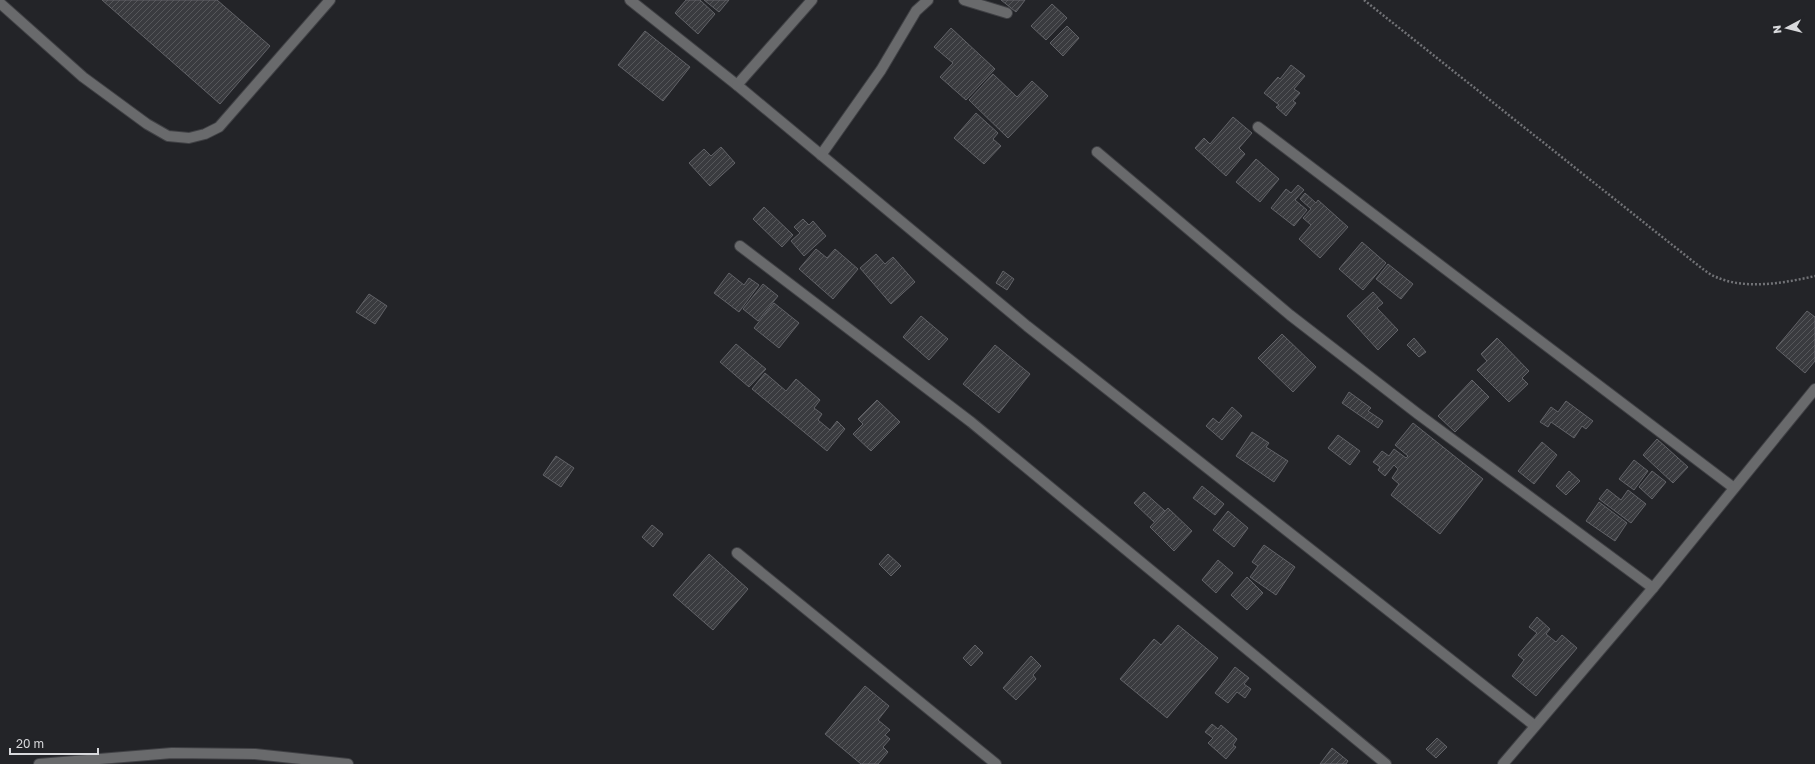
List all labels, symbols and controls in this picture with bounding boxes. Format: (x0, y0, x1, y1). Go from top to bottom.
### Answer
north arrow (1767, 8, 1807, 48)
text: N (1770, 24, 1784, 34)
scale bar (10, 730, 98, 756)
text: 20 m (16, 736, 44, 751)

